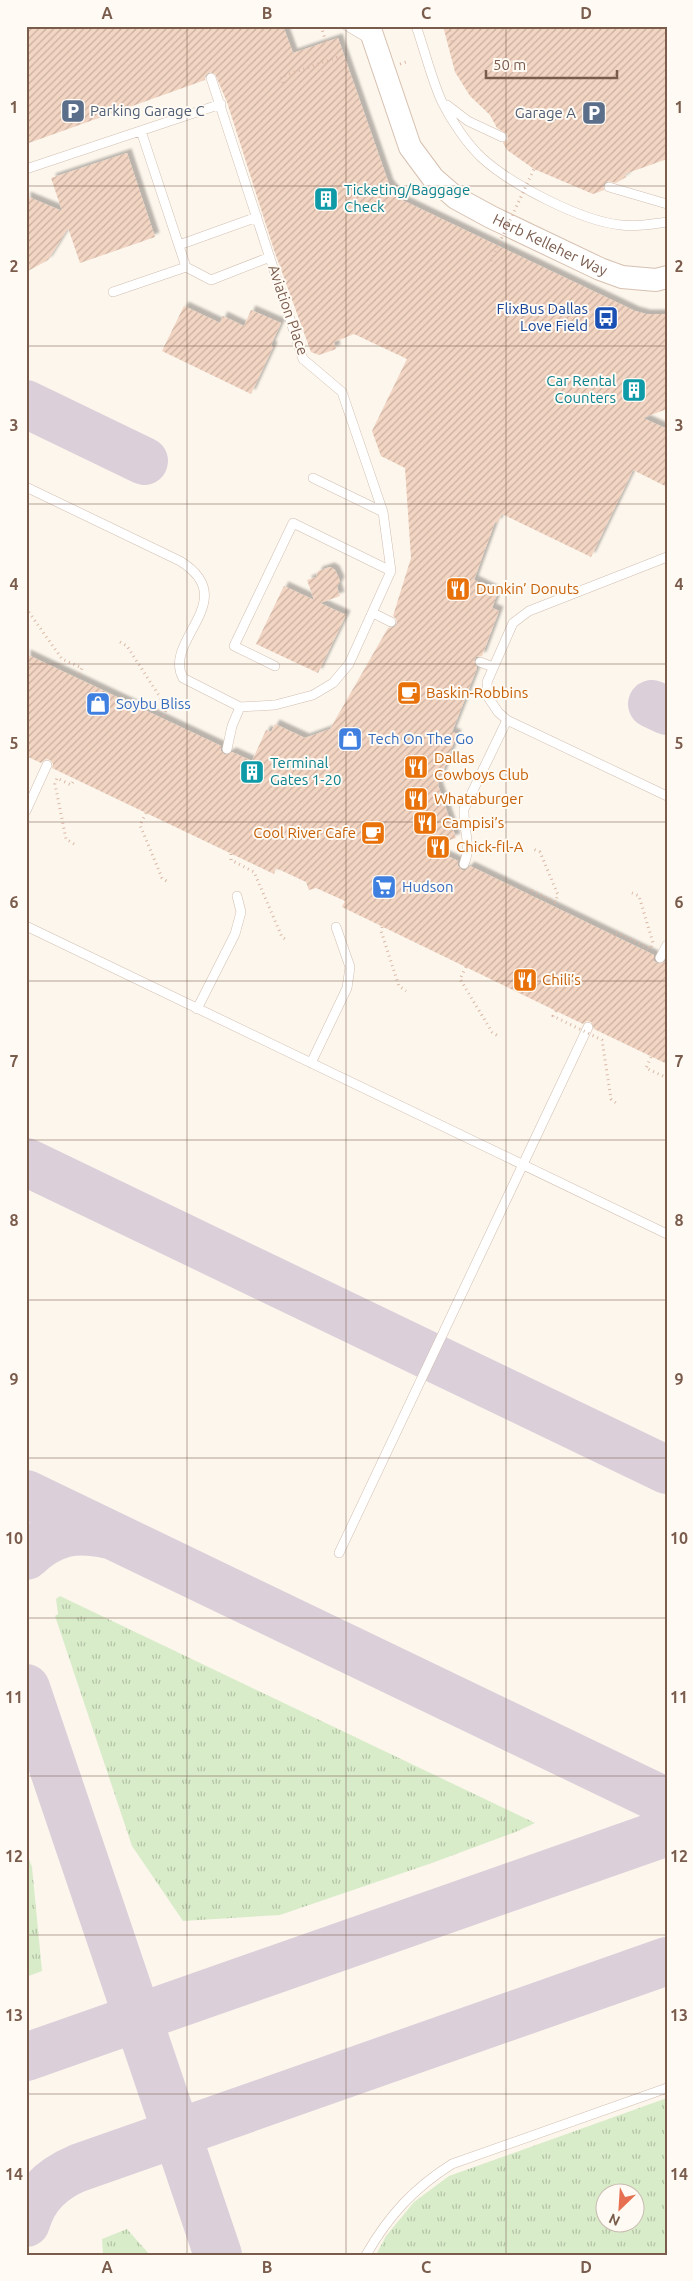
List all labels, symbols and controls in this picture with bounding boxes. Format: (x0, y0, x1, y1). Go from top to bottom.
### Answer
text: A (101, 4, 113, 22)
text: B (262, 4, 272, 22)
text: C (421, 4, 431, 22)
text: D (580, 4, 592, 22)
scale bar (486, 48, 617, 80)
text: 50 m (493, 56, 526, 73)
text: 1 (9, 98, 19, 116)
parking icon: Parking Garage C (60, 98, 86, 124)
text: 1 (674, 98, 684, 116)
parking icon: Garage A (581, 100, 607, 126)
place label: Parking Garage C (90, 102, 205, 119)
place label: Garage A (515, 104, 576, 121)
place label: Ticketing/Baggage Check (344, 181, 470, 215)
building icon: Ticketing/Baggage Check (313, 186, 339, 212)
street label: Herb Kelleher Way (490, 210, 610, 279)
text: 2 (9, 257, 19, 275)
text: 2 (674, 257, 684, 275)
street label: Aviation Place (265, 262, 312, 357)
place label: FlixBus Dallas Love Field (497, 300, 588, 334)
bus stop icon: FlixBus Dallas Love Field (593, 305, 619, 331)
place label: Car Rental Counters (546, 372, 616, 406)
building icon: Car Rental Counters (621, 377, 647, 403)
text: 3 (9, 416, 19, 434)
text: 3 (674, 416, 684, 434)
text: 4 (9, 575, 19, 593)
text: 4 (674, 575, 684, 593)
restaurant icon: Dunkin’ Donuts (445, 576, 471, 602)
place label: Dunkin’ Donuts (476, 580, 579, 597)
cafe icon: Baskin-Robbins (396, 680, 422, 706)
place label: Baskin-Robbins (426, 684, 528, 701)
shop icon: Soybu Bliss (85, 691, 111, 717)
place label: Soybu Bliss (116, 695, 191, 712)
shop icon: Tech On The Go (337, 726, 363, 752)
place label: Tech On The Go (368, 730, 474, 747)
text: 5 (9, 734, 19, 752)
text: 5 (674, 734, 684, 752)
place label: Dallas Cowboys Club (434, 749, 529, 783)
place label: Terminal Gates 1-20 (270, 754, 341, 788)
restaurant icon: Dallas Cowboys Club (403, 754, 429, 780)
building icon: Terminal Gates 1-20 (239, 759, 265, 785)
restaurant icon: Whataburger (403, 786, 429, 812)
place label: Whataburger (434, 790, 524, 807)
restaurant icon: Campisi’s (412, 810, 438, 836)
place label: Campisi’s (442, 814, 504, 831)
cafe icon: Cool River Cafe (360, 820, 386, 846)
place label: Cool River Cafe (253, 824, 356, 841)
restaurant icon: Chick-fil-A (425, 834, 451, 860)
place label: Chick-fil-A (456, 838, 524, 855)
supermarket icon: Hudson (371, 874, 397, 900)
place label: Hudson (402, 878, 454, 895)
text: 6 (9, 893, 19, 911)
text: 6 (674, 893, 684, 911)
restaurant icon: Chili’s (512, 967, 538, 993)
place label: Chili’s (542, 971, 581, 988)
text: 7 (9, 1052, 19, 1070)
text: 7 (674, 1052, 684, 1070)
text: 8 (9, 1211, 19, 1229)
text: 8 (674, 1211, 684, 1229)
text: 9 (9, 1370, 19, 1388)
text: 9 (674, 1370, 684, 1388)
text: 10 (5, 1529, 23, 1547)
text: 10 (670, 1529, 688, 1547)
text: 11 (5, 1688, 23, 1706)
text: 11 (670, 1688, 688, 1706)
text: 12 (5, 1847, 23, 1865)
text: 12 (670, 1847, 688, 1865)
text: 13 (5, 2006, 23, 2024)
text: 13 (670, 2006, 688, 2024)
text: 14 (5, 2165, 23, 2183)
text: 14 (670, 2165, 688, 2183)
north arrow (596, 2184, 646, 2234)
text: N (606, 2210, 623, 2229)
text: A (101, 2258, 113, 2276)
text: B (262, 2258, 272, 2276)
text: C (421, 2258, 431, 2276)
text: D (580, 2258, 592, 2276)

